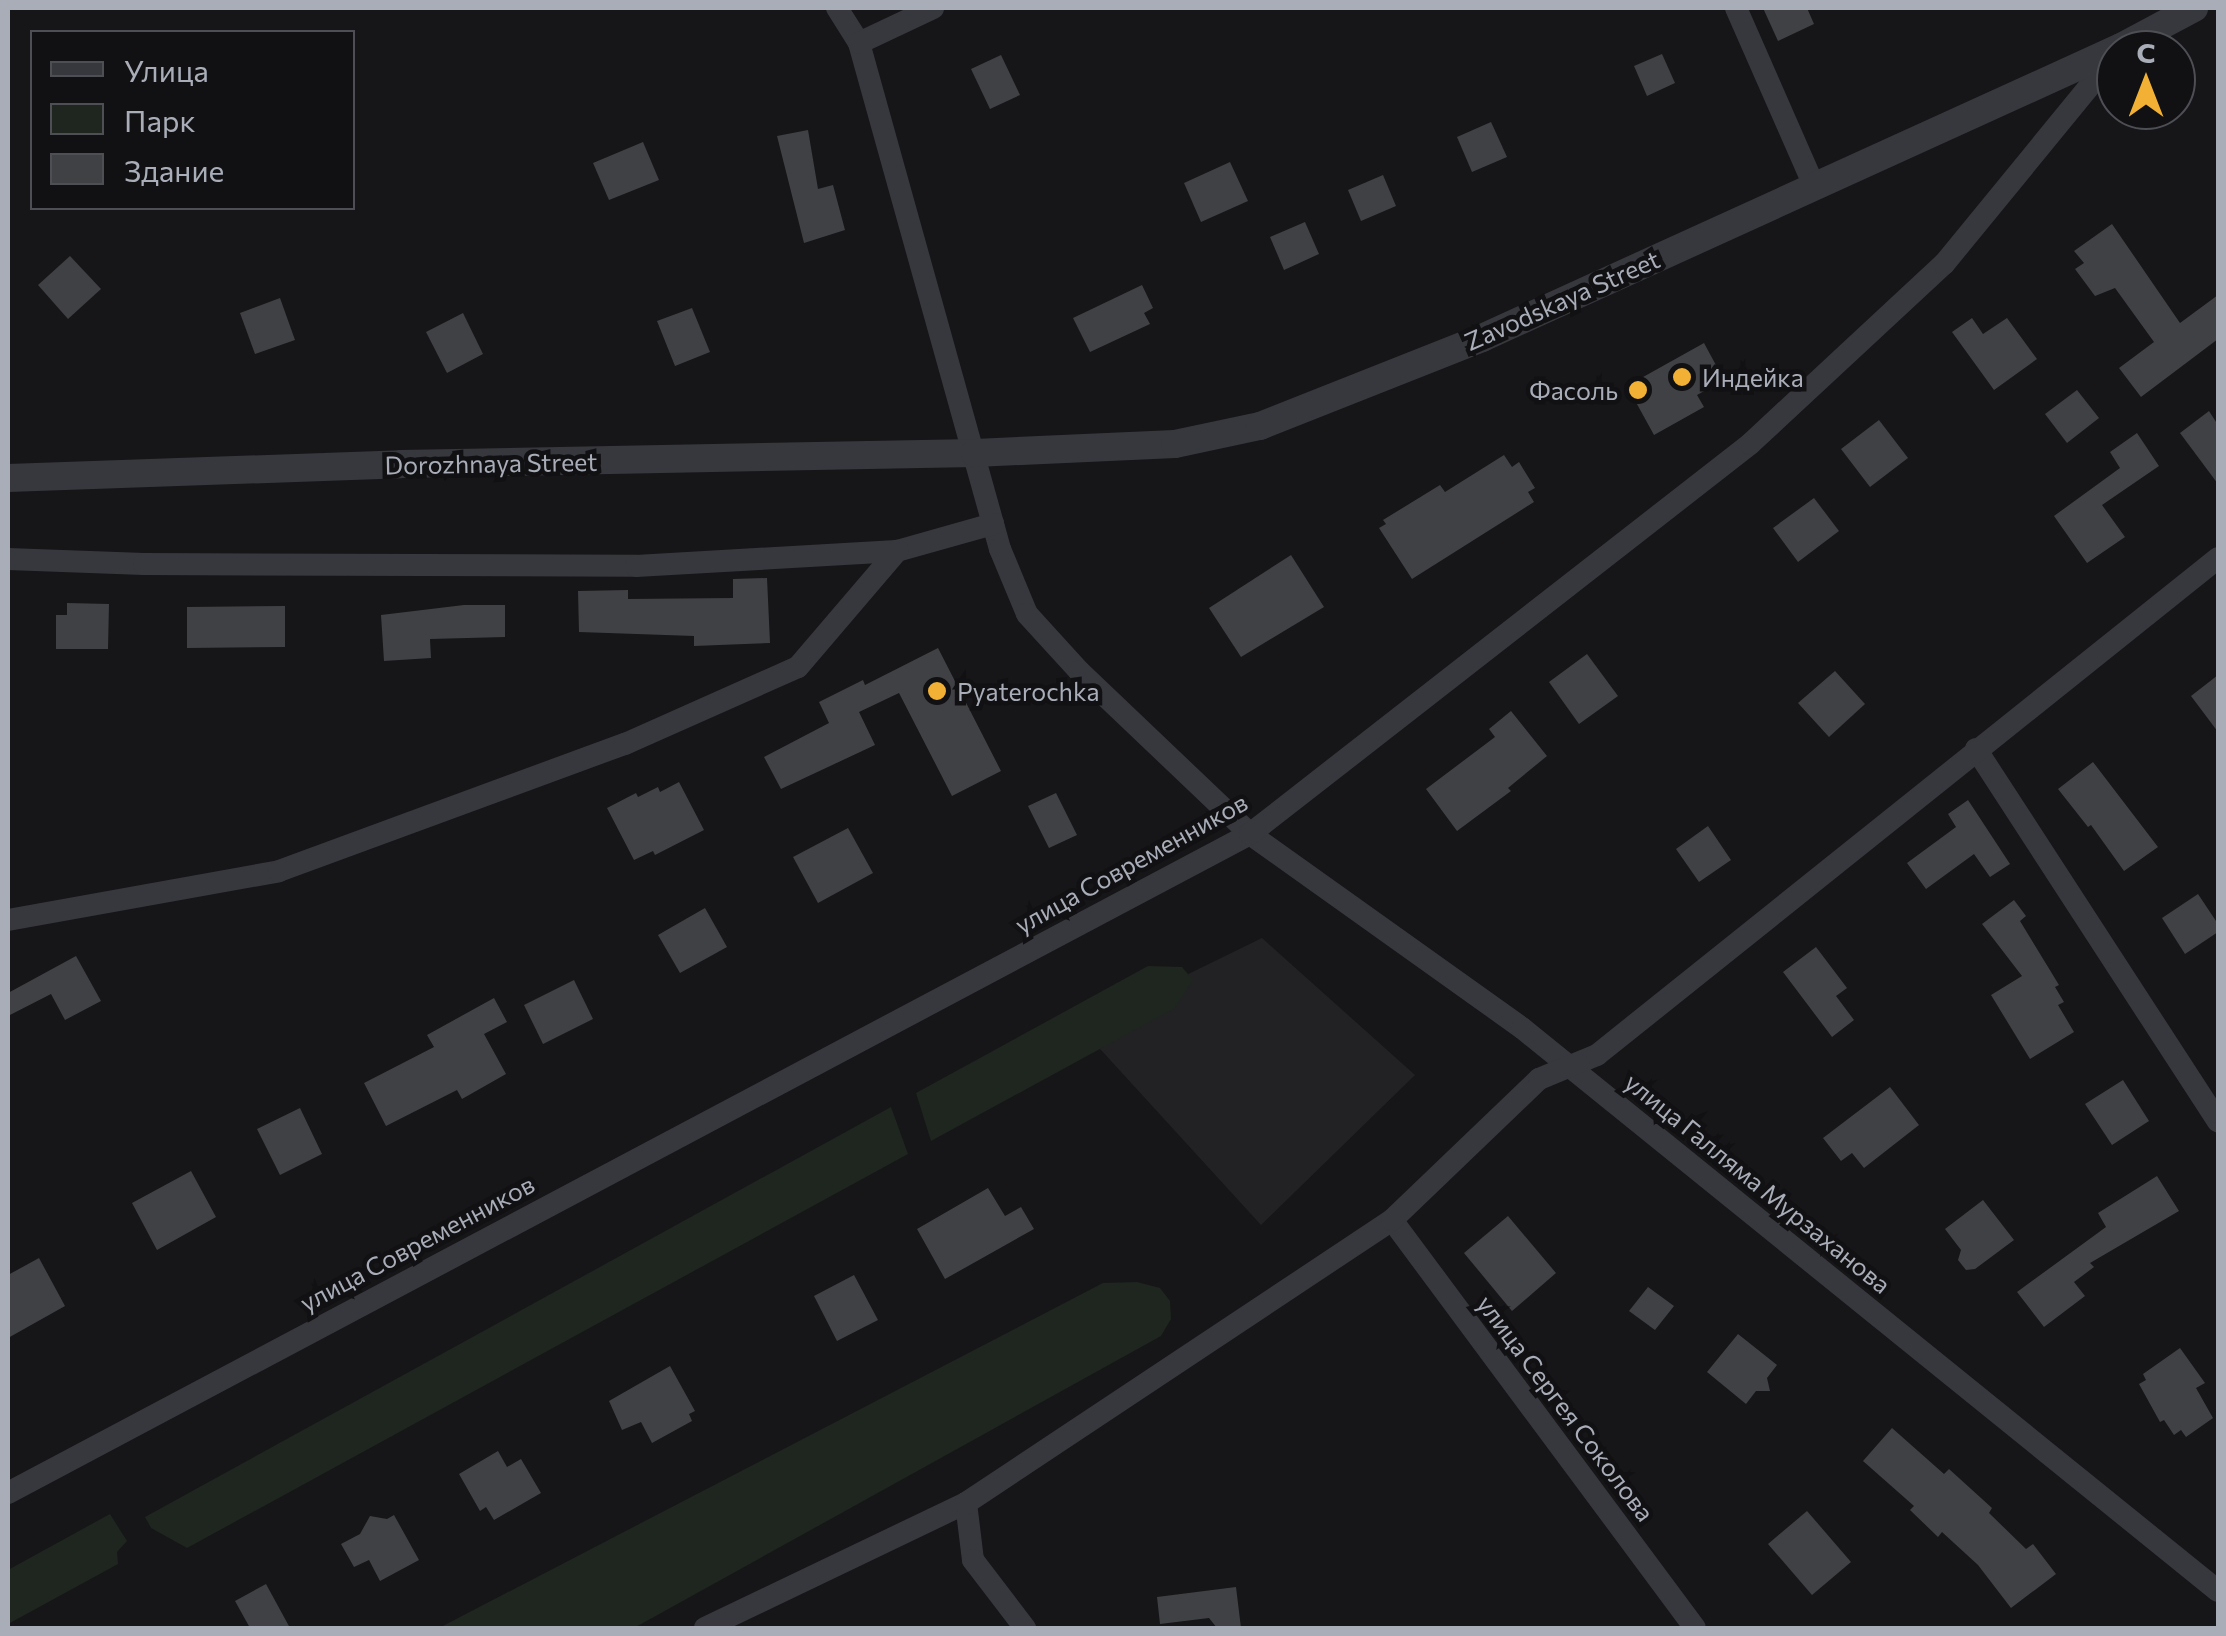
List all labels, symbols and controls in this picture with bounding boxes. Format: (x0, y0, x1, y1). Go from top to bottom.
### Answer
legend (30, 30, 355, 210)
north arrow (2096, 30, 2196, 130)
text: С (2136, 35, 2156, 69)
text: Улица (124, 51, 209, 88)
text: Парк (124, 101, 196, 138)
text: Здание (124, 151, 224, 188)
street label: Zavodskaya Street (1460, 244, 1664, 356)
place label: Индейка (1702, 362, 1804, 392)
marker: Индейка (1671, 366, 1693, 388)
place label: Фасоль (1529, 375, 1618, 405)
marker: Фасоль (1627, 379, 1649, 401)
street label: Dorozhnaya Street (384, 446, 598, 480)
place label: Pyaterochka (957, 676, 1100, 706)
marker: Pyaterochka (926, 680, 948, 702)
street label: улица Современников (1010, 787, 1252, 939)
street label: улица Галляма Мурзаханова (1619, 1067, 1897, 1299)
street label: улица Современников (295, 1168, 539, 1318)
street label: улица Сергея Соколова (1471, 1289, 1661, 1527)

